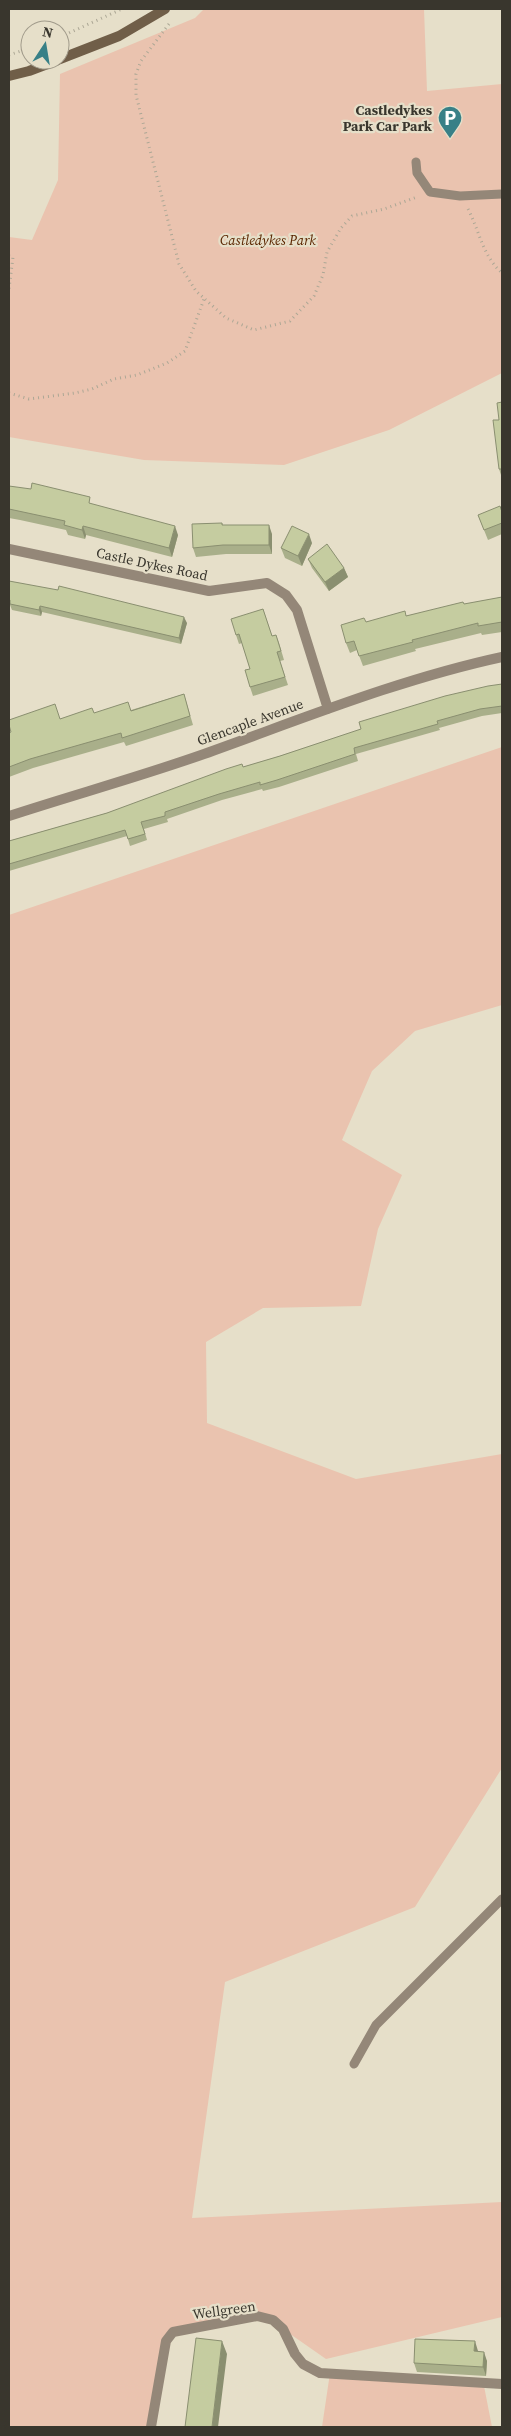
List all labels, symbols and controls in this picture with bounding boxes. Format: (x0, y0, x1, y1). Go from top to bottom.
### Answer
north arrow (20, 20, 70, 70)
text: N (41, 21, 55, 43)
place label: Castledykes Park Car Park (343, 100, 433, 136)
parking icon: Castledykes Park Car Park (437, 105, 463, 139)
park label: Castledykes Park (220, 230, 316, 250)
street label: Castle Dykes Road (94, 542, 210, 586)
street label: Glencaple Avenue (194, 694, 306, 750)
street label: Wellgreen (191, 2296, 257, 2324)

